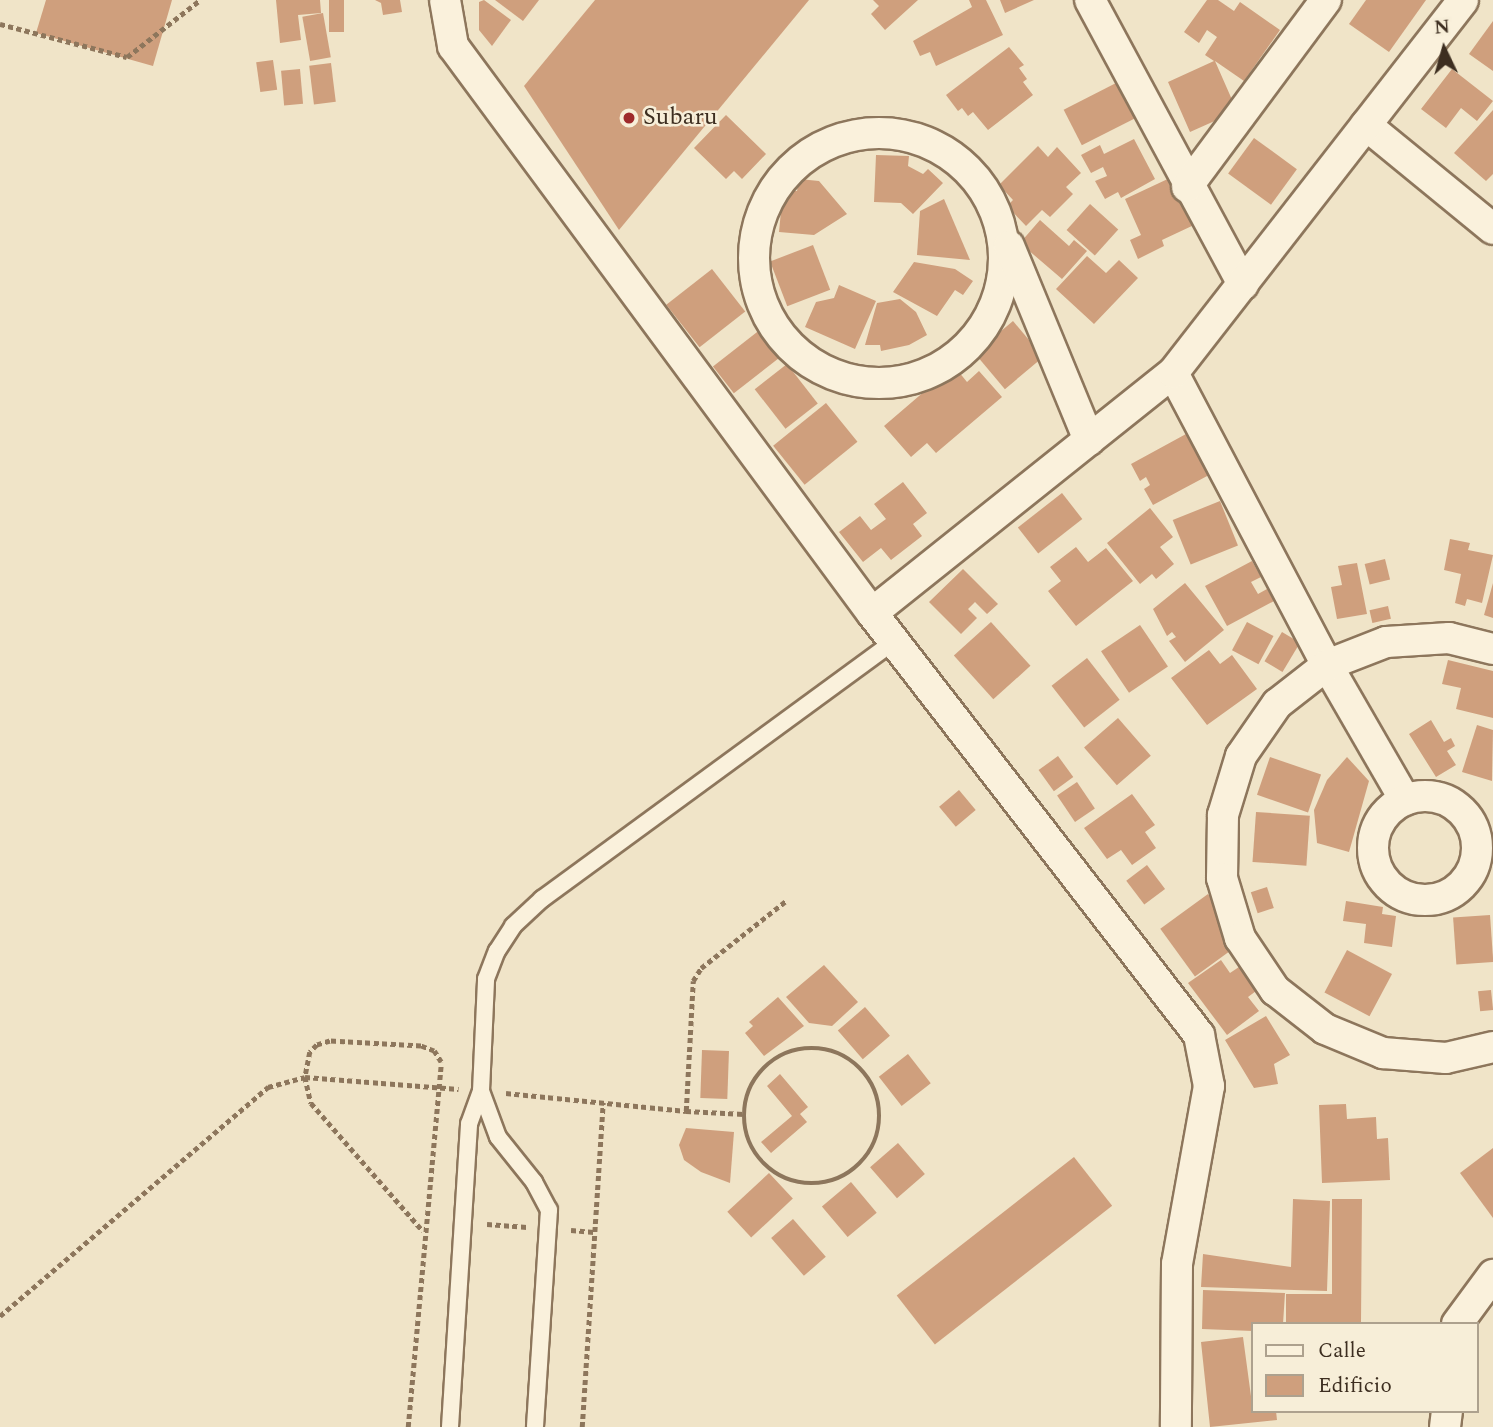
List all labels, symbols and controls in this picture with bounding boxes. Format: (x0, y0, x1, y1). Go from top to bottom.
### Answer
text: N (1433, 12, 1451, 43)
north arrow (1409, 14, 1479, 84)
place label: Subaru (643, 104, 717, 132)
marker: Subaru (621, 110, 637, 126)
legend (1252, 1322, 1479, 1413)
text: Calle (1318, 1335, 1366, 1367)
text: Edificio (1318, 1370, 1392, 1402)

